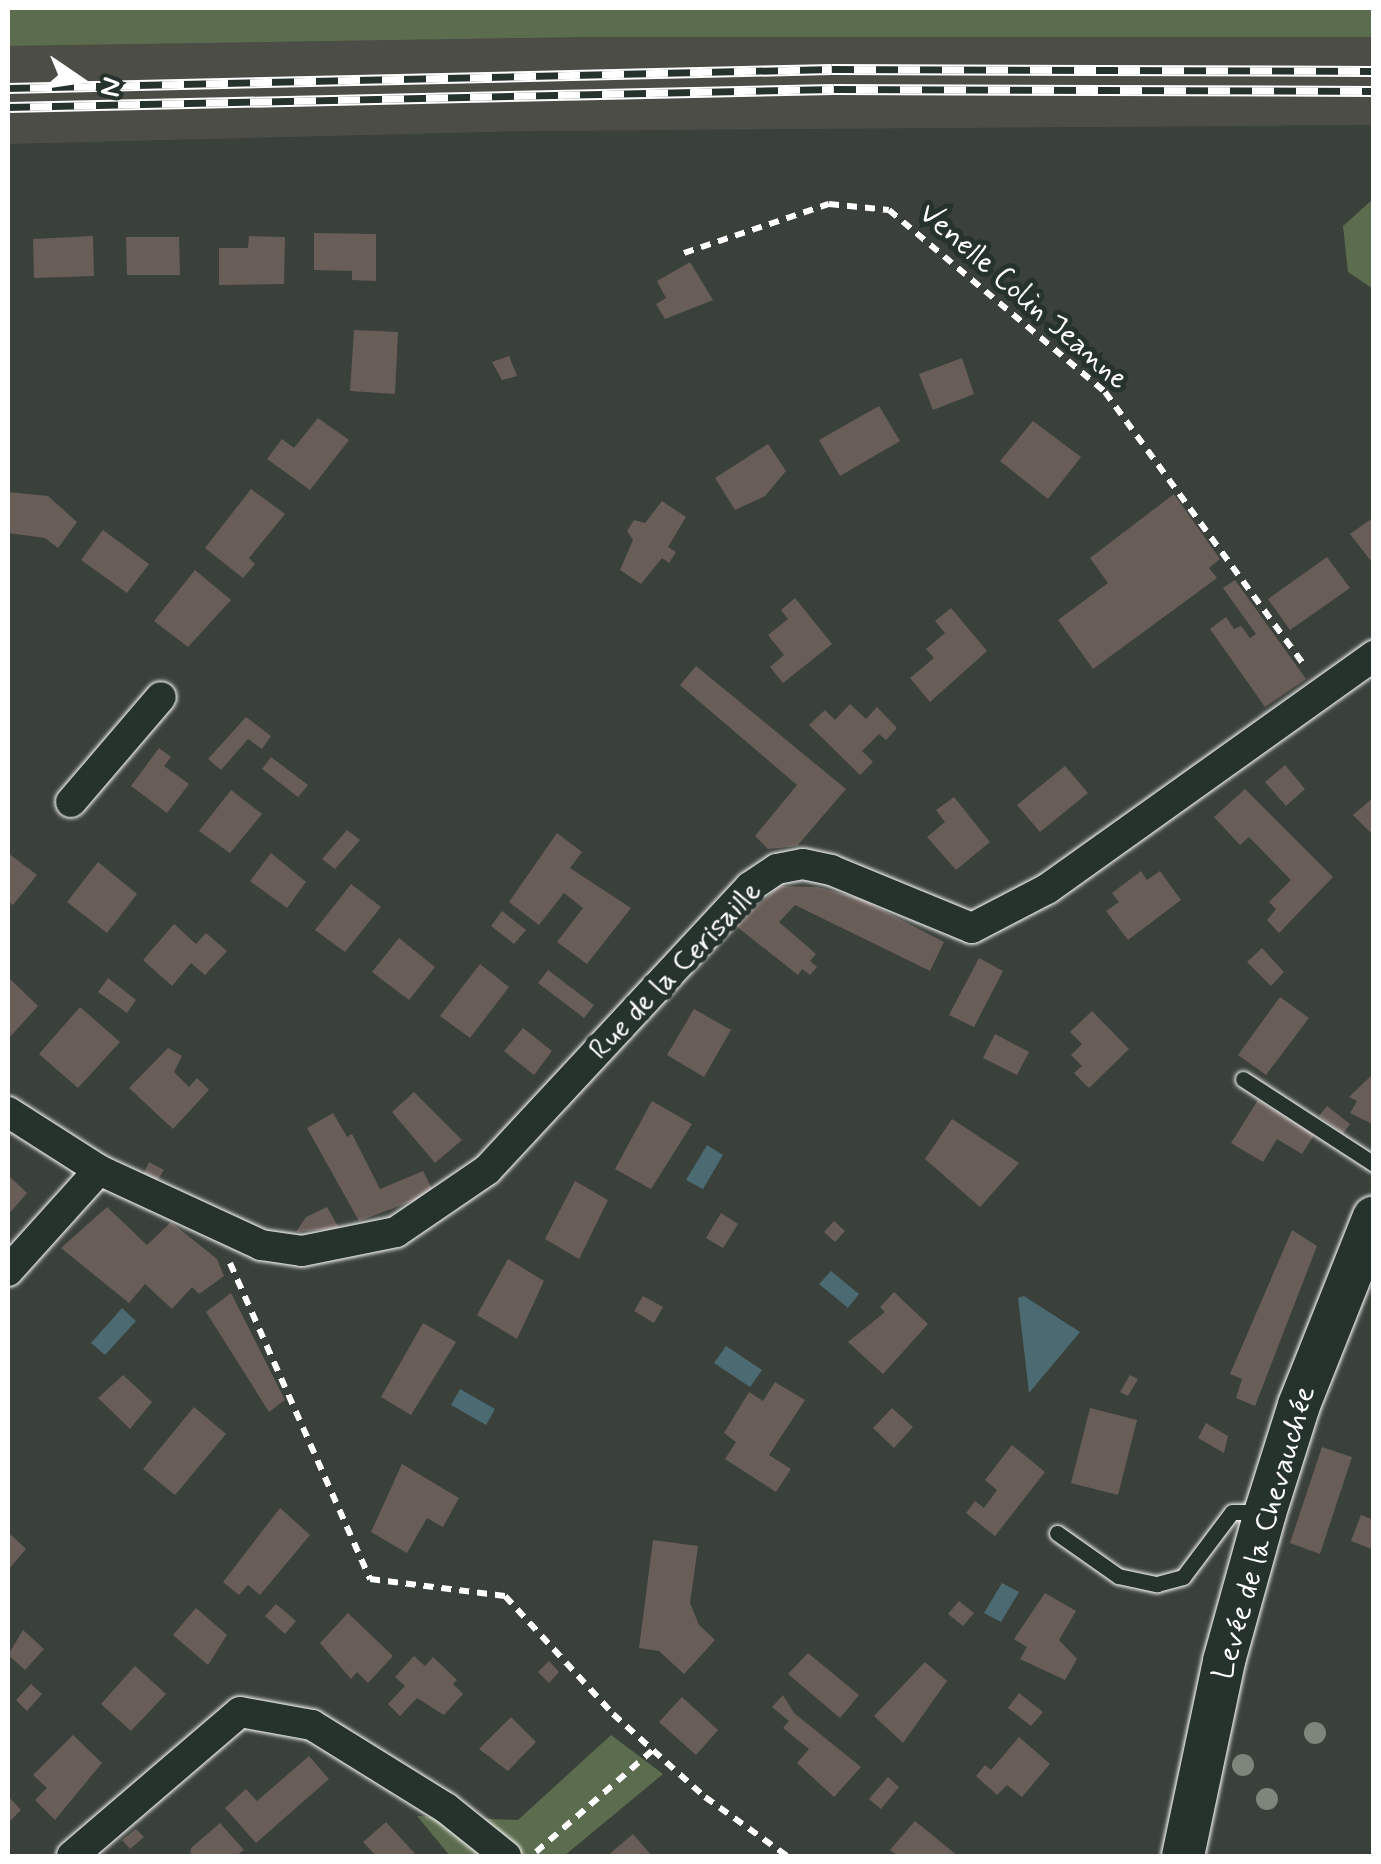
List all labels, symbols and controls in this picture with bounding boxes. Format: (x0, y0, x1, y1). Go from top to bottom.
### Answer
north arrow (30, 30, 130, 130)
text: N (90, 74, 130, 100)
street label: Venelle Colin Jeanne (908, 194, 1138, 400)
street label: Rue de la Cerisaille (579, 872, 773, 1070)
street label: Levée de la Chevauchée (1206, 1382, 1324, 1684)

